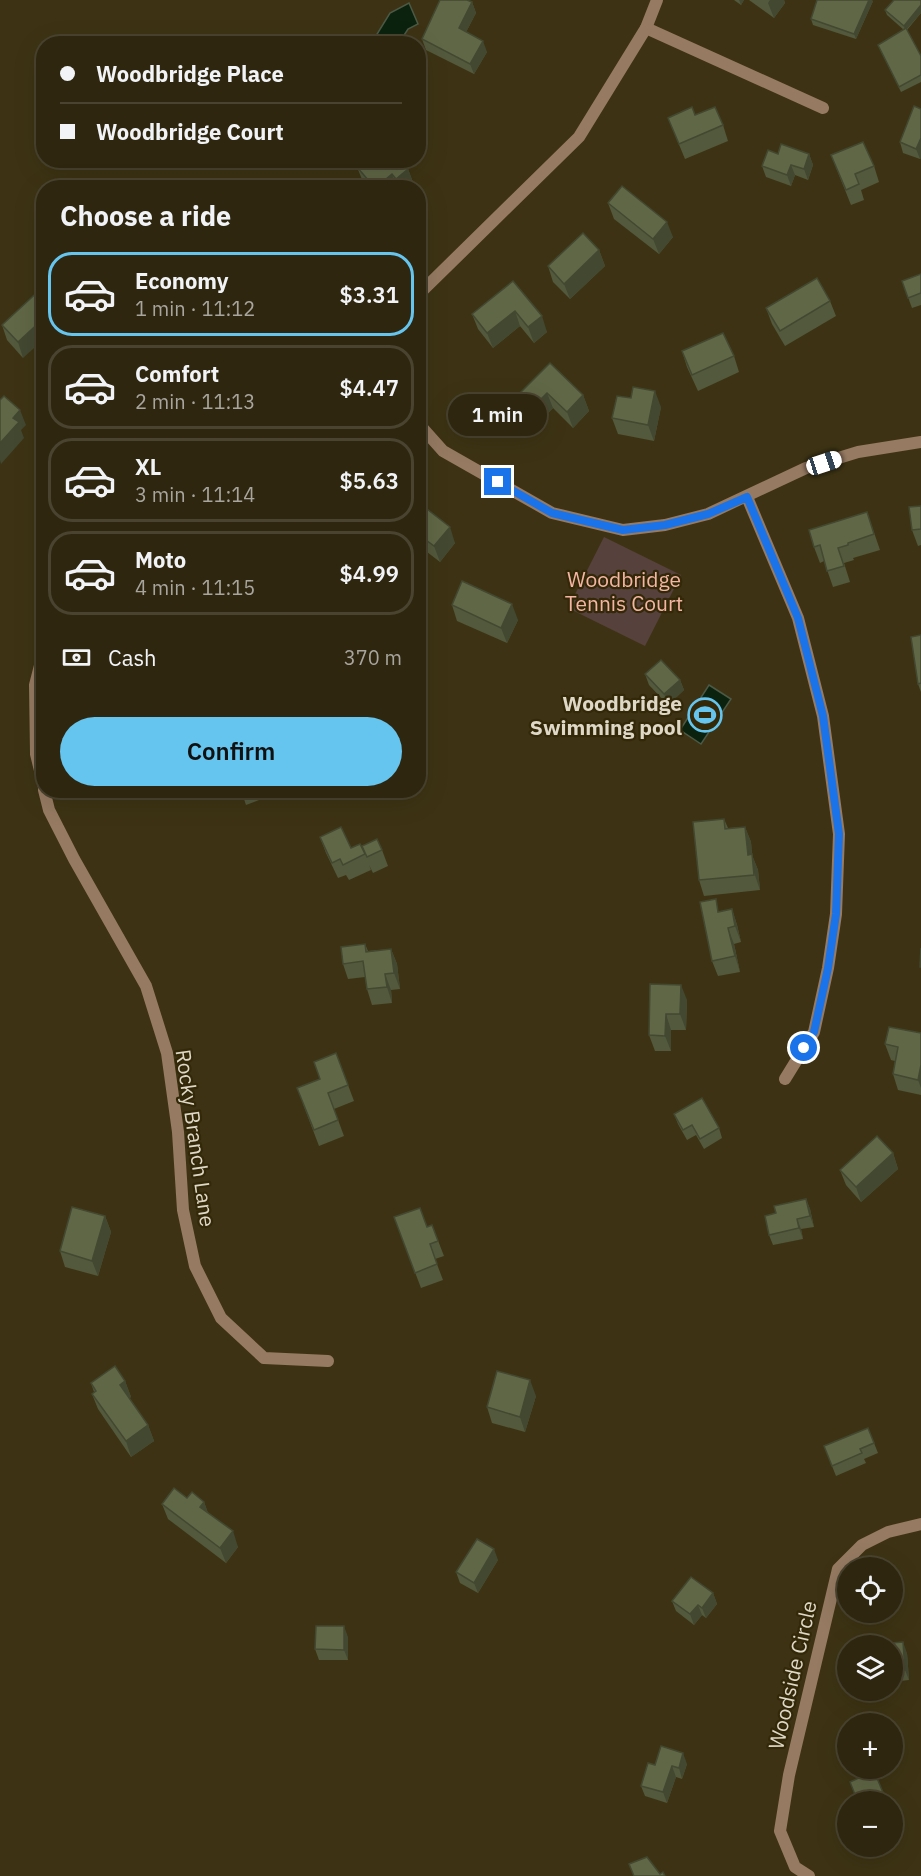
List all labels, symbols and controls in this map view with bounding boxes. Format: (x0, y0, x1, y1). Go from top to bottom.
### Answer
text: Woodbridge Place (96, 59, 284, 88)
text: Woodbridge Court (96, 117, 284, 146)
text: Choose a ride (60, 198, 231, 233)
text: Economy (135, 266, 229, 295)
icon: car (63, 267, 117, 321)
text: $3.31 (340, 280, 399, 309)
text: 1 min · 11:12 (135, 295, 255, 322)
text: Comfort (135, 359, 219, 388)
icon: car (63, 360, 117, 414)
text: $4.47 (340, 373, 399, 402)
text: 2 min · 11:13 (135, 388, 255, 415)
callout: 1 min (448, 395, 548, 437)
text: 1 min (472, 401, 523, 428)
car (804, 449, 844, 477)
text: XL (135, 452, 161, 481)
icon: car (63, 453, 117, 507)
text: $5.63 (340, 466, 399, 495)
route end (484, 468, 511, 495)
text: 3 min · 11:14 (135, 481, 255, 508)
text: Moto (135, 545, 186, 574)
icon: car (63, 546, 117, 600)
text: $4.99 (340, 559, 399, 588)
park label: Woodbridge Tennis Court (565, 565, 683, 617)
text: 4 min · 11:15 (135, 574, 255, 601)
icon: cash (60, 641, 93, 674)
text: Cash (108, 643, 157, 672)
text: 370 m (344, 644, 402, 671)
place label: Woodbridge Swimming pool (530, 689, 682, 741)
sports icon: Woodbridge Swimming pool (687, 697, 723, 733)
button: Confirm (60, 717, 402, 786)
route start (790, 1034, 817, 1061)
street label: Rocky Branch Lane (170, 1047, 222, 1229)
map controls (837, 1557, 903, 1857)
button: locate (837, 1557, 903, 1623)
street label: Woodside Circle (761, 1598, 823, 1752)
button: layers (837, 1635, 903, 1701)
button: + (837, 1713, 903, 1779)
button: − (837, 1791, 903, 1857)

